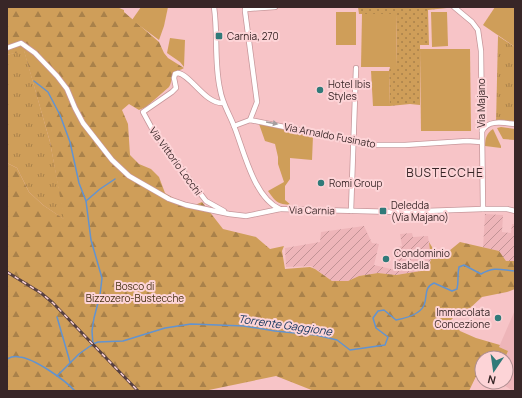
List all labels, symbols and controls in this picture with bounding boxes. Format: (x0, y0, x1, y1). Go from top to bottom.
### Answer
place label: Carnia, 270 (227, 29, 279, 43)
marker: Carnia, 270 (214, 31, 224, 41)
place label: Hotel Ibis Styles (328, 77, 371, 103)
street label: Via Majano (474, 78, 488, 128)
marker: Hotel Ibis Styles (315, 85, 325, 95)
street label: Via Arnaldo Fusinato (283, 119, 377, 151)
one-way arrow (265, 121, 278, 127)
street label: Via Vittorio Locchi (146, 124, 206, 198)
district label: BUSTECCHE (406, 164, 484, 181)
place label: Romi Group (329, 176, 382, 190)
marker: Romi Group (316, 178, 326, 188)
place label: Deledda (Via Majano) (391, 198, 449, 224)
street label: Via Carnia (289, 203, 335, 217)
marker: Deledda (Via Majano) (378, 206, 388, 216)
place label: Condominio Isabella (394, 246, 450, 272)
marker: Condominio Isabella (381, 254, 391, 264)
park label: Bosco di Bizzozero-Bustecche (86, 279, 184, 305)
place label: Immacolata Concezione (434, 305, 490, 331)
water label: Torrente Gaggione (237, 311, 333, 339)
marker: Immacolata Concezione (493, 313, 503, 323)
north arrow (474, 350, 514, 390)
text: N (486, 372, 497, 388)

